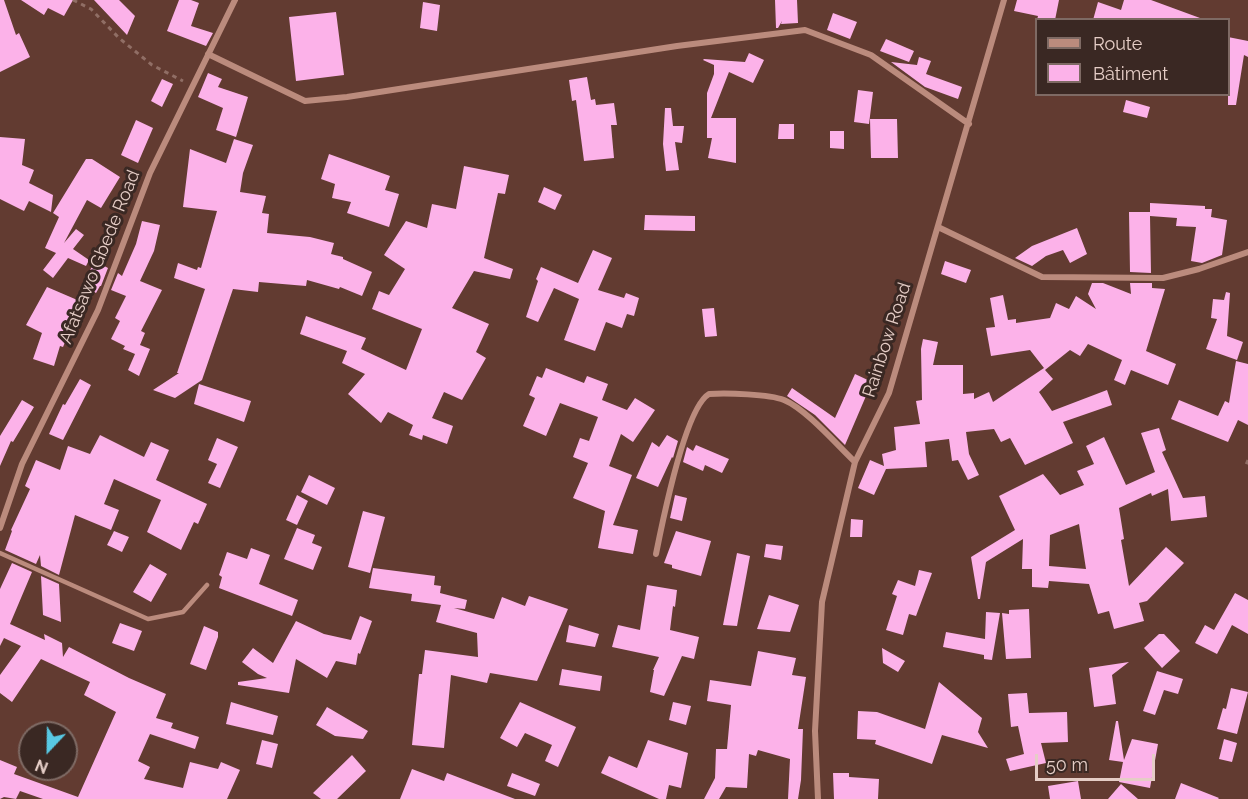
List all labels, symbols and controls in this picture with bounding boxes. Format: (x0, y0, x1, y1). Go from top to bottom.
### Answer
legend (1035, 18, 1230, 96)
text: Route (1093, 33, 1142, 54)
text: Bâtiment (1093, 63, 1168, 84)
street label: Afatsawo Gbede Road (55, 167, 145, 347)
street label: Rainbow Road (858, 280, 916, 400)
north arrow (18, 721, 78, 781)
scale bar (1038, 742, 1158, 780)
text: 50 m (1046, 754, 1088, 775)
text: N (33, 755, 51, 777)

